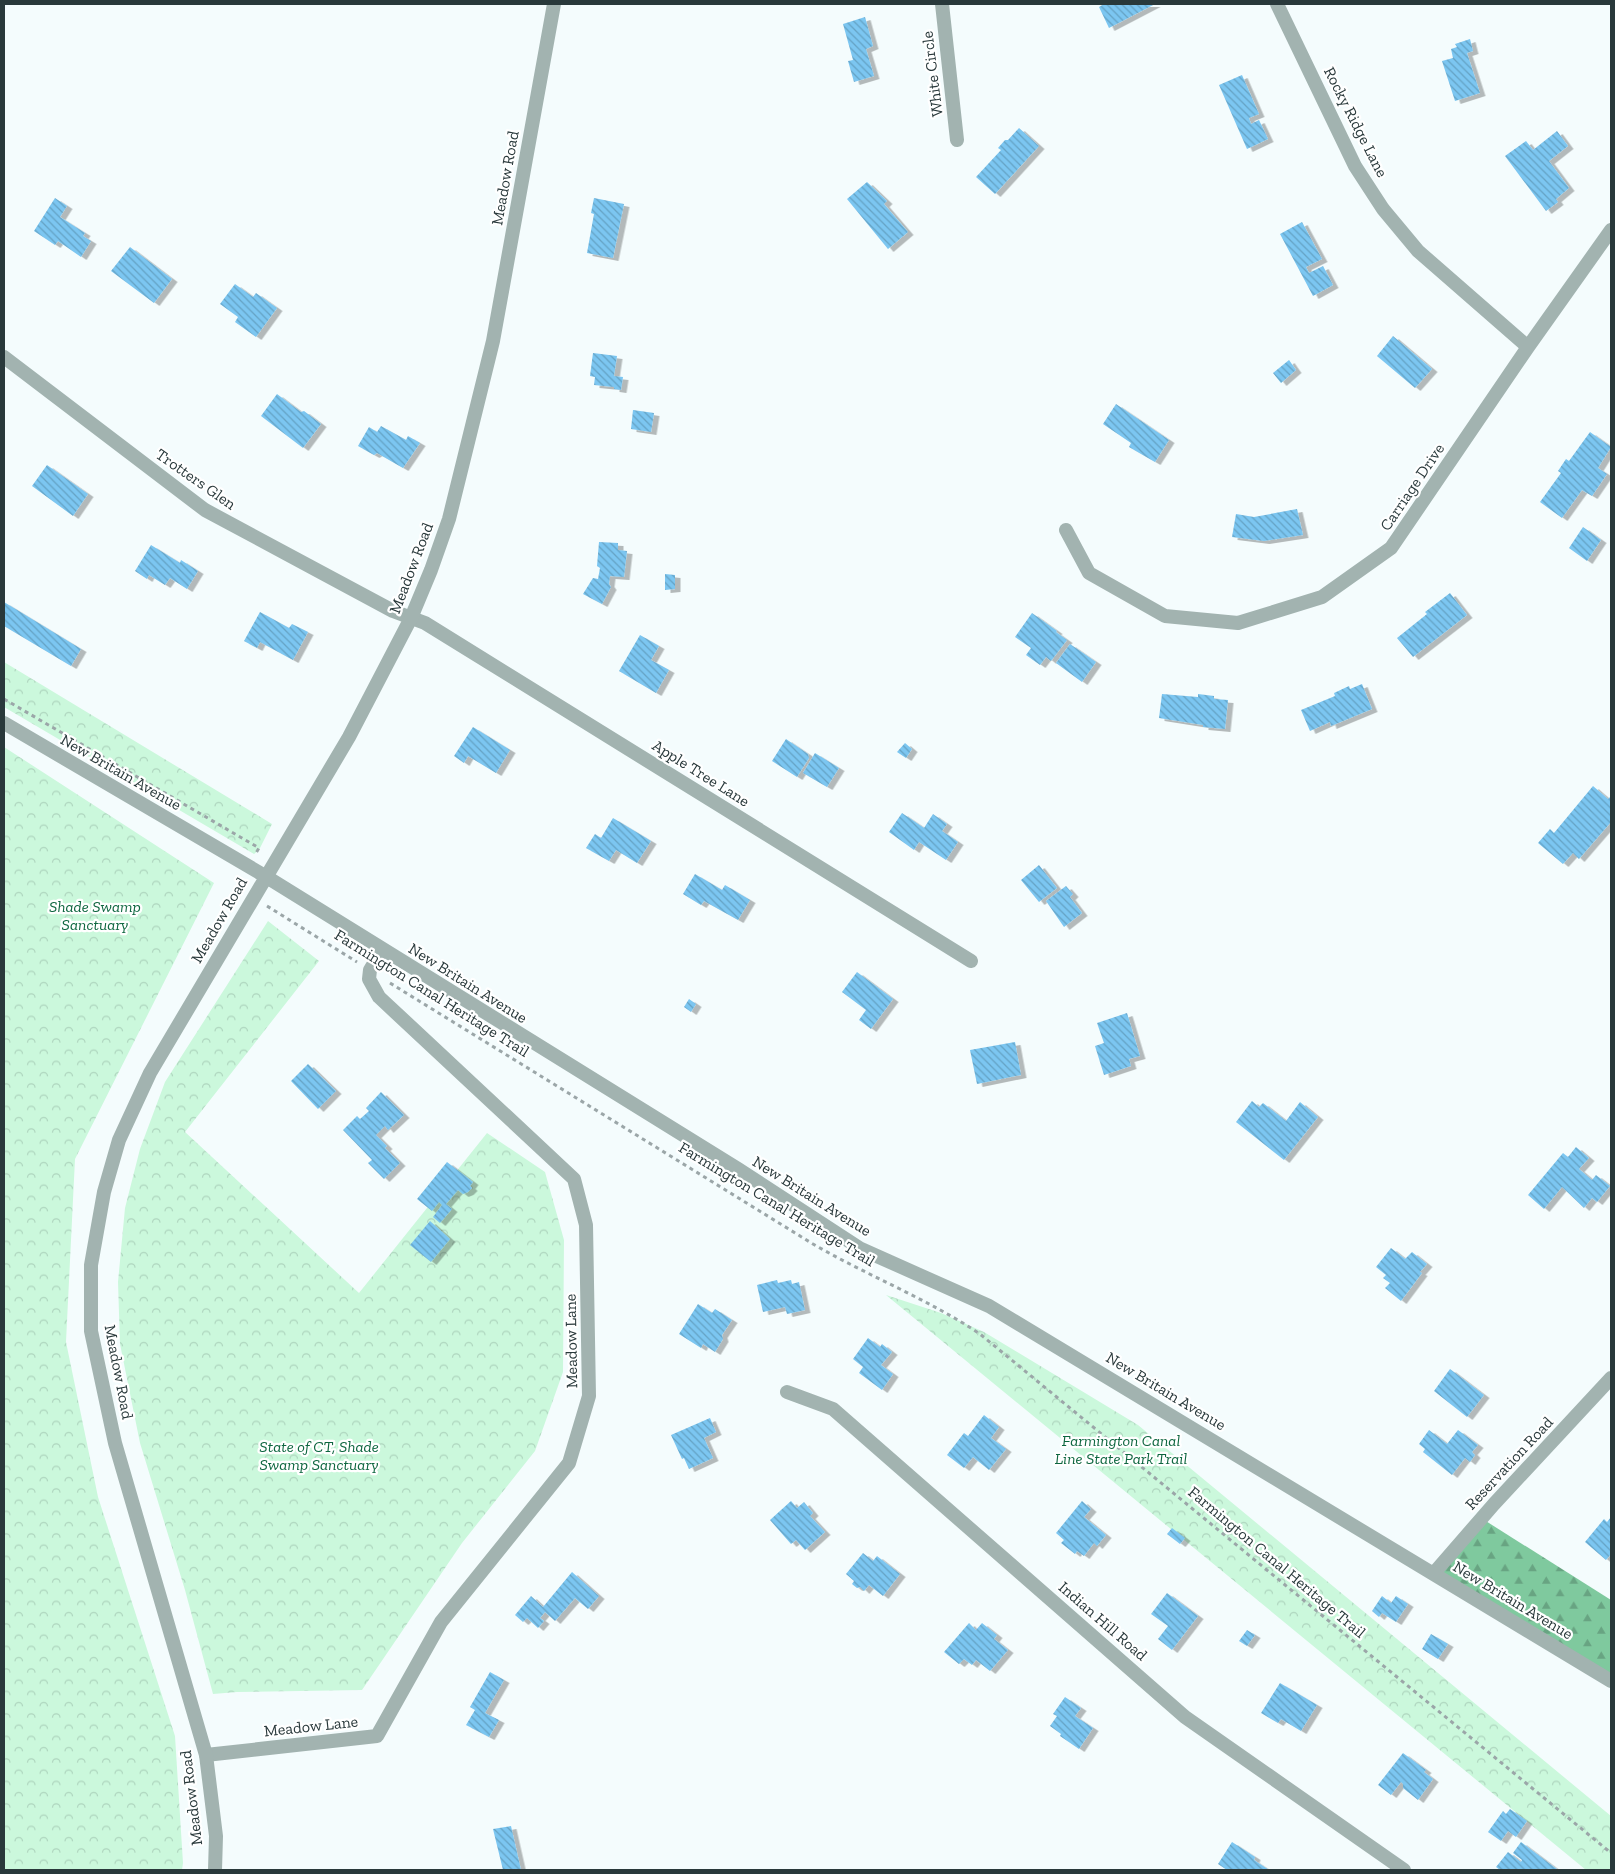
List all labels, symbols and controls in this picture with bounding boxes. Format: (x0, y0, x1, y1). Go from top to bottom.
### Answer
street label: White Circle (917, 30, 947, 118)
street label: Rocky Ridge Lane (1320, 64, 1392, 180)
street label: Meadow Road (487, 129, 523, 227)
street label: Carriage Drive (1376, 440, 1448, 534)
street label: Trotters Glen (152, 444, 240, 514)
street label: Meadow Road (385, 520, 437, 616)
street label: New Britain Avenue (57, 730, 185, 814)
street label: Apple Tree Lane (649, 735, 753, 811)
street label: Meadow Road (187, 874, 251, 966)
park label: Shade Swamp Sanctuary (49, 897, 141, 934)
street label: Farmington Canal Heritage Trail (331, 925, 533, 1061)
street label: New Britain Avenue (405, 939, 531, 1027)
street label: Farmington Canal Heritage Trail (675, 1138, 879, 1270)
street label: New Britain Avenue (749, 1152, 875, 1240)
street label: Meadow Lane (561, 1294, 581, 1388)
street label: Meadow Road (101, 1323, 138, 1421)
street label: New Britain Avenue (1103, 1348, 1229, 1434)
street label: Reservation Road (1461, 1412, 1557, 1513)
park label: Farmington Canal Line State Park Trail (1055, 1431, 1187, 1468)
park label: State of CT, Shade Swamp Sanctuary (259, 1437, 379, 1474)
street label: Farmington Canal Heritage Trail (1184, 1482, 1370, 1642)
street label: New Britain Avenue (1450, 1557, 1576, 1643)
street label: Indian Hill Road (1055, 1577, 1151, 1665)
street label: Meadow Lane (263, 1712, 359, 1740)
street label: Meadow Road (176, 1749, 206, 1847)

